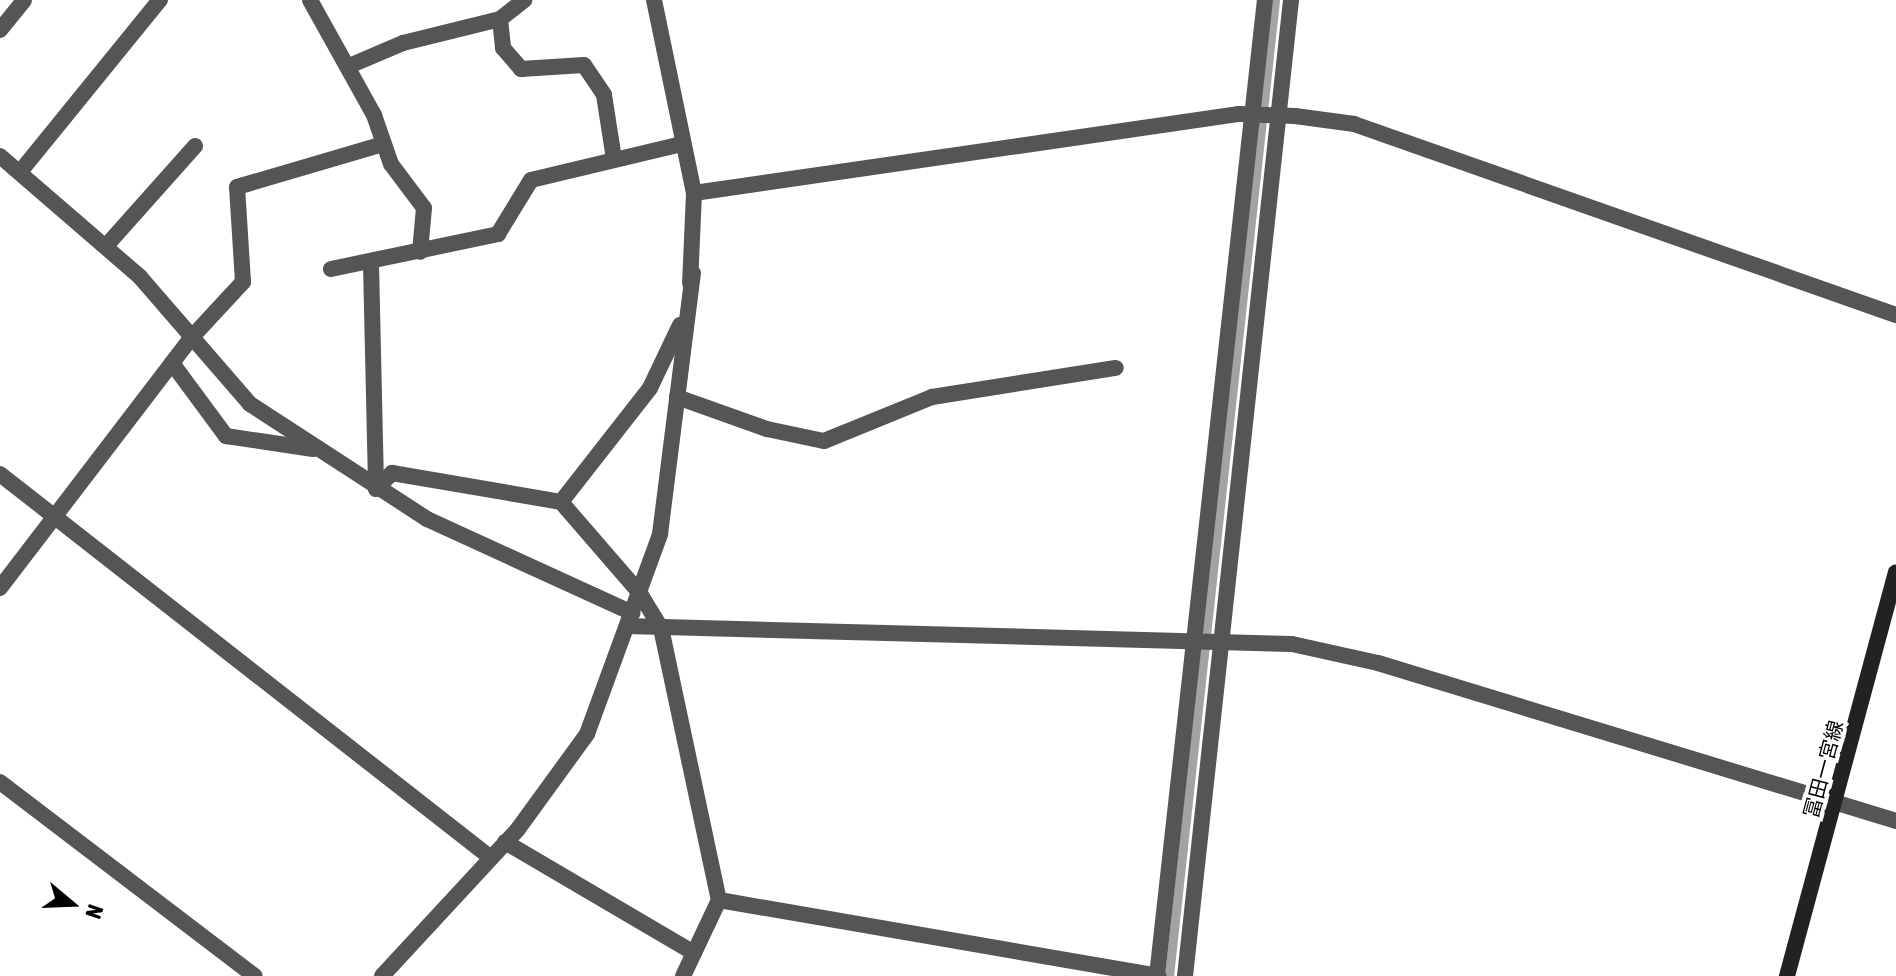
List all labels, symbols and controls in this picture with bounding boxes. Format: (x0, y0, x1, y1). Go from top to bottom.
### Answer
street label: 冨田一宮線 (1798, 718, 1848, 820)
north arrow (32, 864, 112, 944)
text: N (80, 901, 109, 922)

